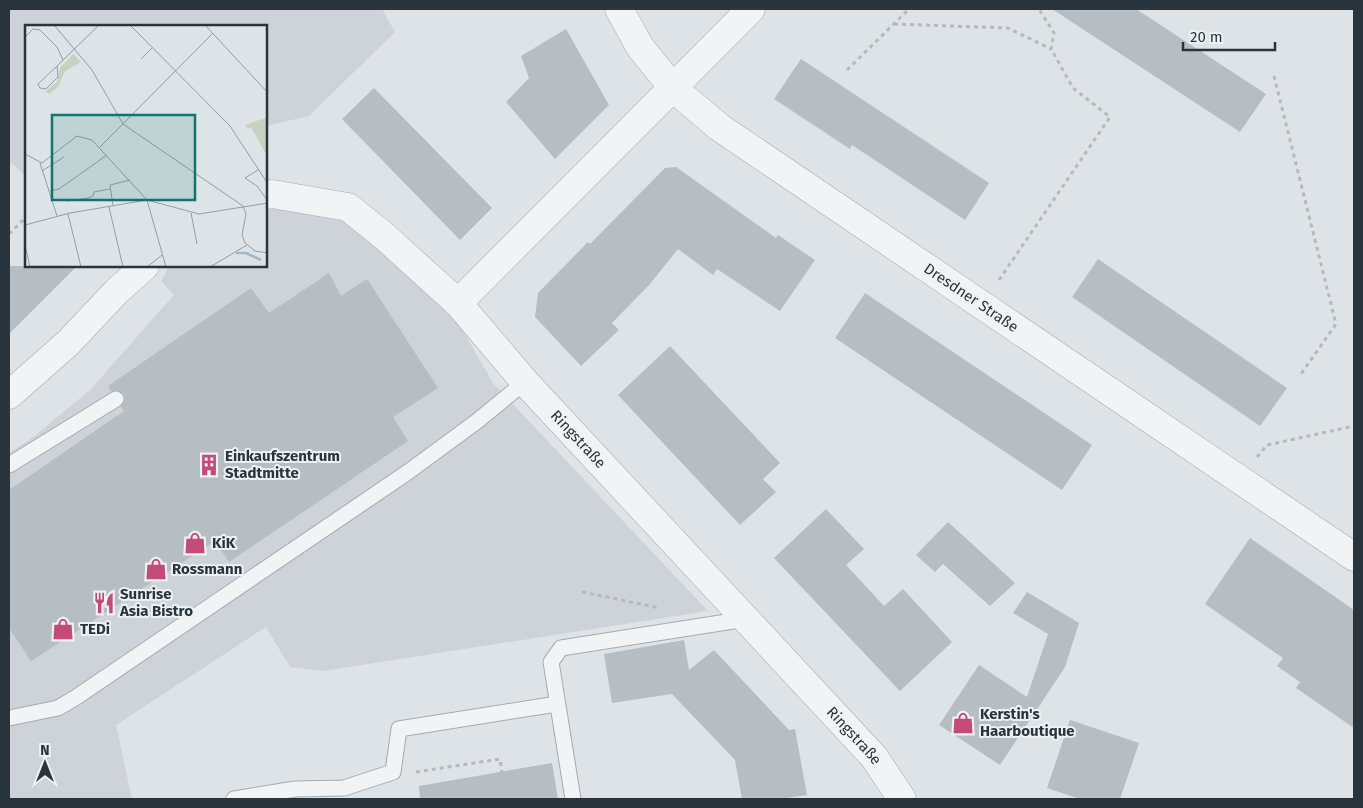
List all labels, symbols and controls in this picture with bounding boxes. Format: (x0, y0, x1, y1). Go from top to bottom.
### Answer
scale bar (1183, 20, 1276, 52)
inset map (25, 25, 268, 268)
text: 20 m (1190, 28, 1223, 46)
street label: Dresdner Straße (921, 259, 1022, 336)
street label: Ringstraße (547, 406, 610, 472)
place label: Einkaufszentrum Stadtmitte (225, 447, 340, 482)
building icon: Einkaufszentrum Stadtmitte (196, 452, 222, 478)
shop icon: KiK (182, 530, 208, 556)
place label: KiK (212, 534, 236, 552)
shop icon: Rossmann (143, 556, 169, 582)
place label: Rossmann (172, 560, 242, 578)
place label: Sunrise Asia Bistro (119, 585, 193, 620)
restaurant icon: Sunrise Asia Bistro (91, 590, 117, 616)
shop icon: TEDi (50, 616, 76, 642)
place label: TEDi (80, 620, 110, 638)
street label: Ringstraße (823, 703, 886, 768)
place label: Kerstin's Haarboutique (980, 705, 1075, 740)
shop icon: Kerstin's Haarboutique (950, 710, 976, 736)
north arrow (20, 738, 70, 788)
text: N (40, 742, 50, 759)

